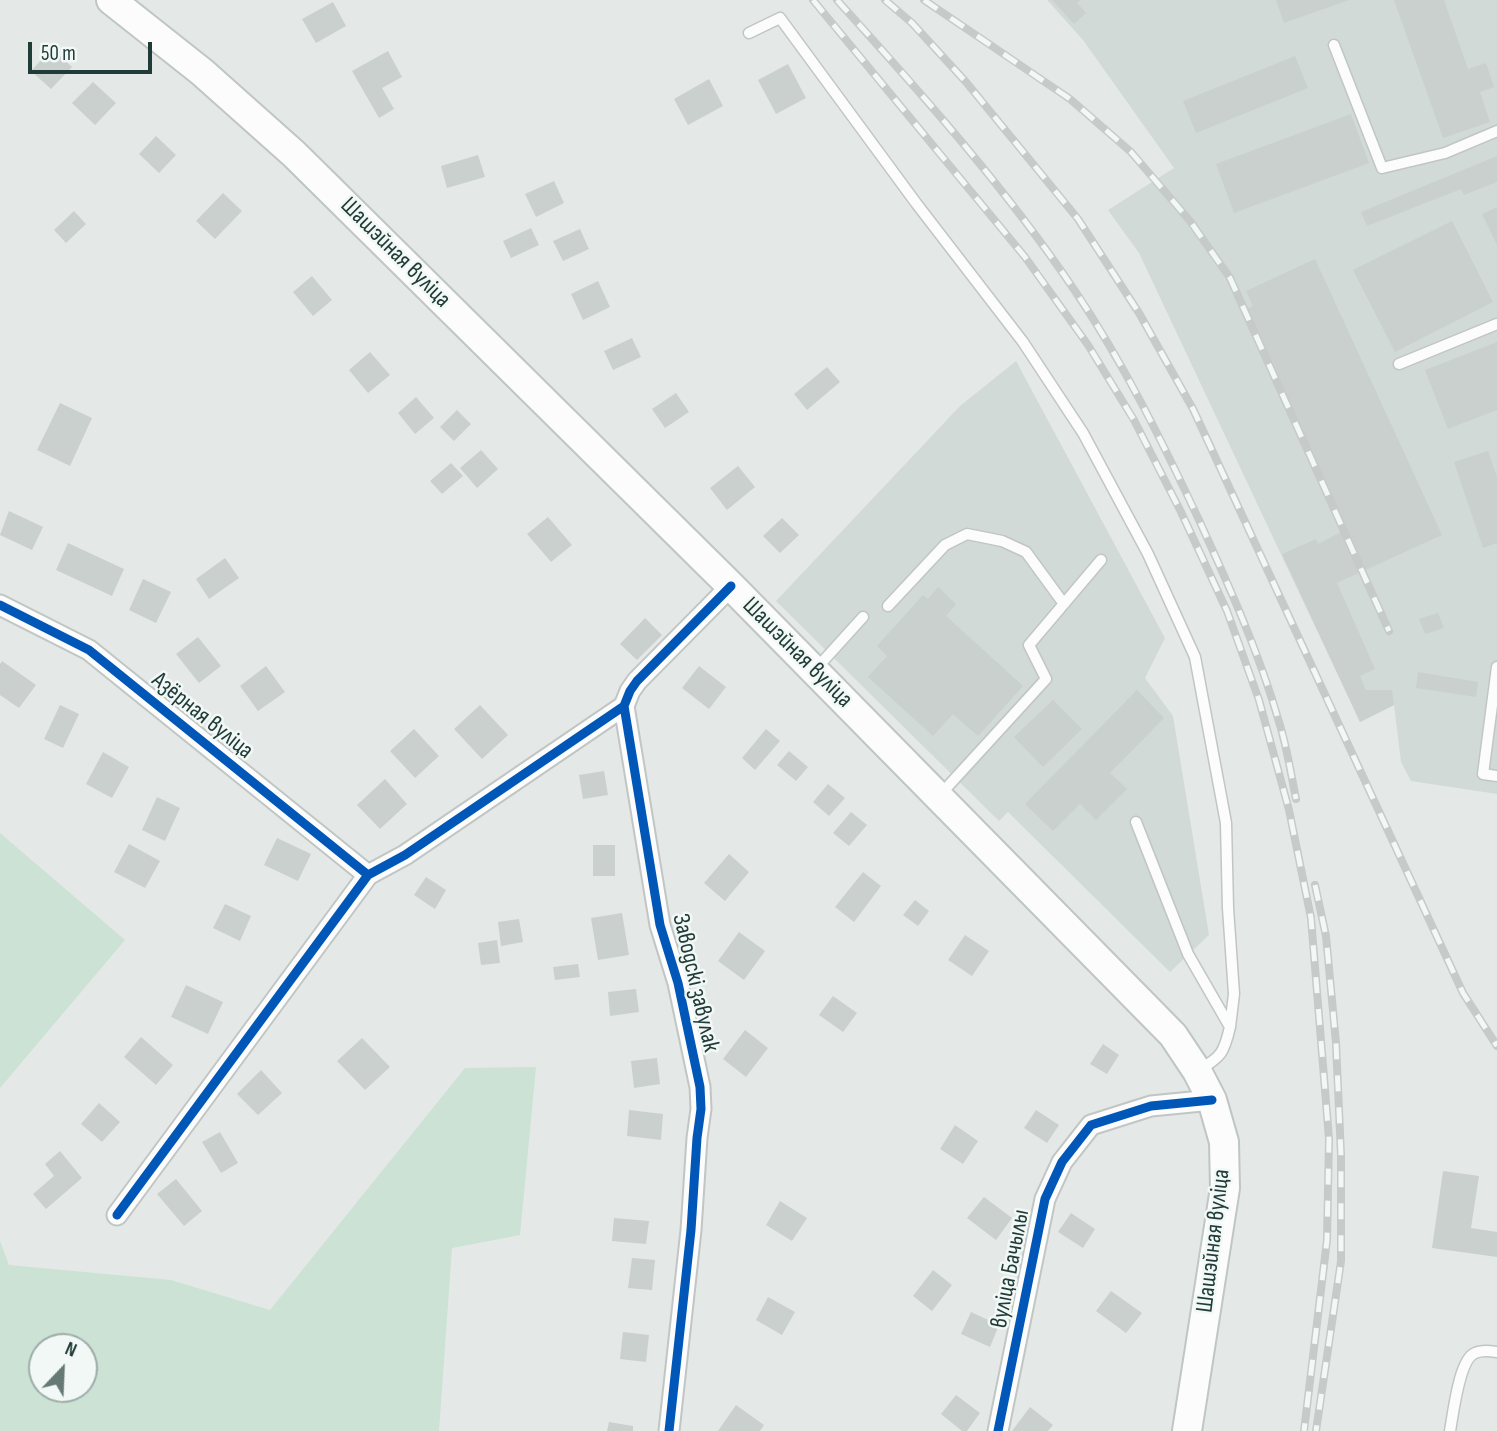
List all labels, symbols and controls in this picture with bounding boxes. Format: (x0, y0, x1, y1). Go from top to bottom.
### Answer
scale bar (32, 28, 156, 72)
text: 50 m (41, 41, 76, 66)
street label: Шашэйная вуліца (334, 192, 456, 314)
street label: Шашэйная вуліца (736, 592, 858, 714)
street label: Азёрная вуліца (145, 666, 259, 766)
street label: Заводскі завулак (665, 911, 725, 1055)
street label: Шашэйная вуліца (1191, 1168, 1237, 1314)
street label: вуліца Бачылы (985, 1207, 1037, 1331)
north arrow (28, 1333, 98, 1403)
text: N (61, 1337, 80, 1363)

